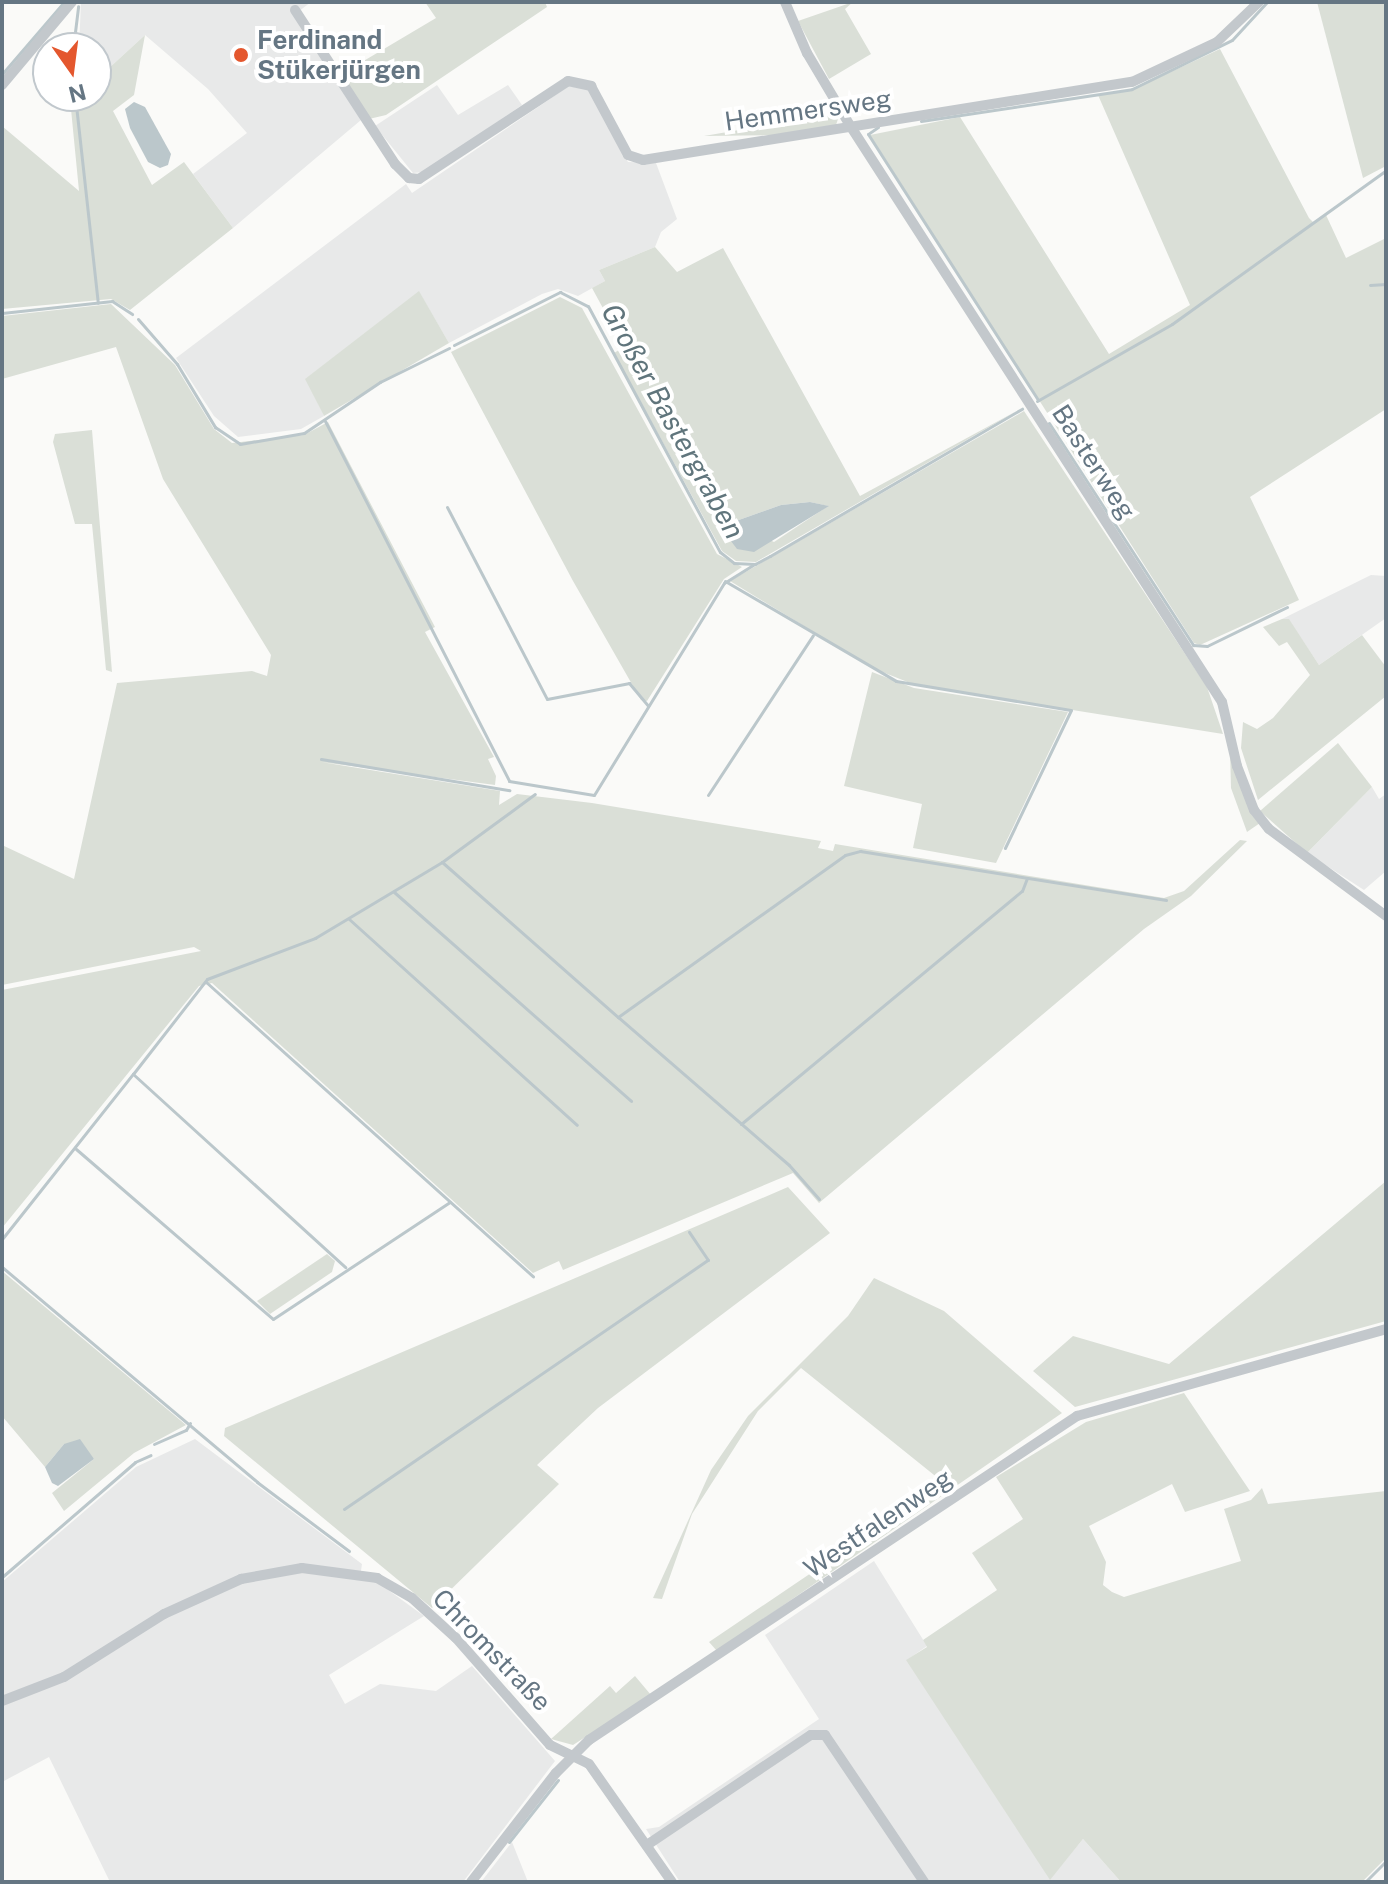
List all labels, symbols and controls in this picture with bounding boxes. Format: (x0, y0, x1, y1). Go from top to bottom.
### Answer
place label: Ferdinand Stükerjürgen (257, 24, 421, 86)
north arrow (32, 32, 112, 112)
marker: Ferdinand Stükerjürgen (232, 46, 250, 64)
text: N (66, 79, 89, 108)
street label: Hemmersweg (723, 83, 893, 137)
water label: Großer Bastergraben (594, 298, 752, 544)
street label: Basterweg (1045, 399, 1143, 525)
street label: Westfalenweg (798, 1462, 958, 1584)
street label: Chromstraße (426, 1583, 558, 1717)

